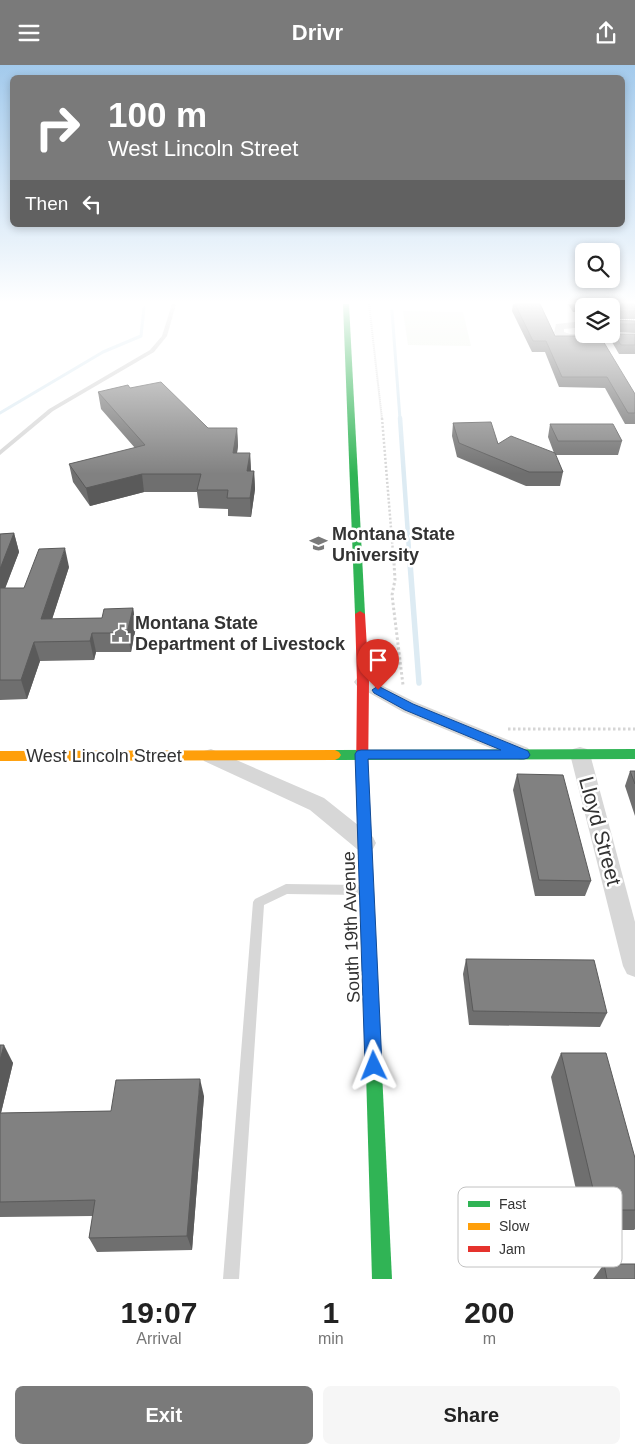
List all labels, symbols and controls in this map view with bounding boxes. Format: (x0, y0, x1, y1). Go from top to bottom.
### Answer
icon: menu (15, 19, 43, 47)
icon: share (592, 19, 620, 47)
text: Drivr (292, 20, 343, 45)
icon: right (25, 95, 90, 160)
text: 100 m (108, 95, 207, 134)
text: West Lincoln Street (108, 136, 298, 161)
icon: left (78, 190, 106, 218)
text: Then (25, 193, 68, 214)
map controls (575, 243, 620, 343)
button: search (575, 243, 620, 288)
button: layers (575, 298, 620, 343)
place label: Montana State University (332, 524, 455, 565)
school or university icon: Montana State University (308, 534, 328, 554)
place label: Montana State Department of Livestock (135, 613, 346, 654)
public building icon: Montana State Department of Livestock (111, 623, 131, 643)
pin (357, 639, 399, 690)
icon: arrive (364, 646, 392, 674)
street label: West Lincoln Street (26, 746, 182, 766)
street label: Lloyd Street (575, 774, 626, 888)
street label: South 19th Avenue (338, 851, 364, 1003)
position arrow (347, 1039, 399, 1091)
legend (458, 1187, 622, 1267)
text: Fast (499, 1196, 526, 1212)
text: Slow (499, 1218, 530, 1234)
text: Jam (499, 1241, 525, 1257)
text: 19:07 (121, 1296, 197, 1329)
text: 1 (322, 1296, 339, 1329)
text: 200 (464, 1296, 514, 1329)
text: Arrival (136, 1330, 182, 1347)
text: min (318, 1330, 344, 1347)
text: m (483, 1330, 496, 1347)
button: Exit (15, 1386, 313, 1444)
button: Share (323, 1386, 620, 1444)

